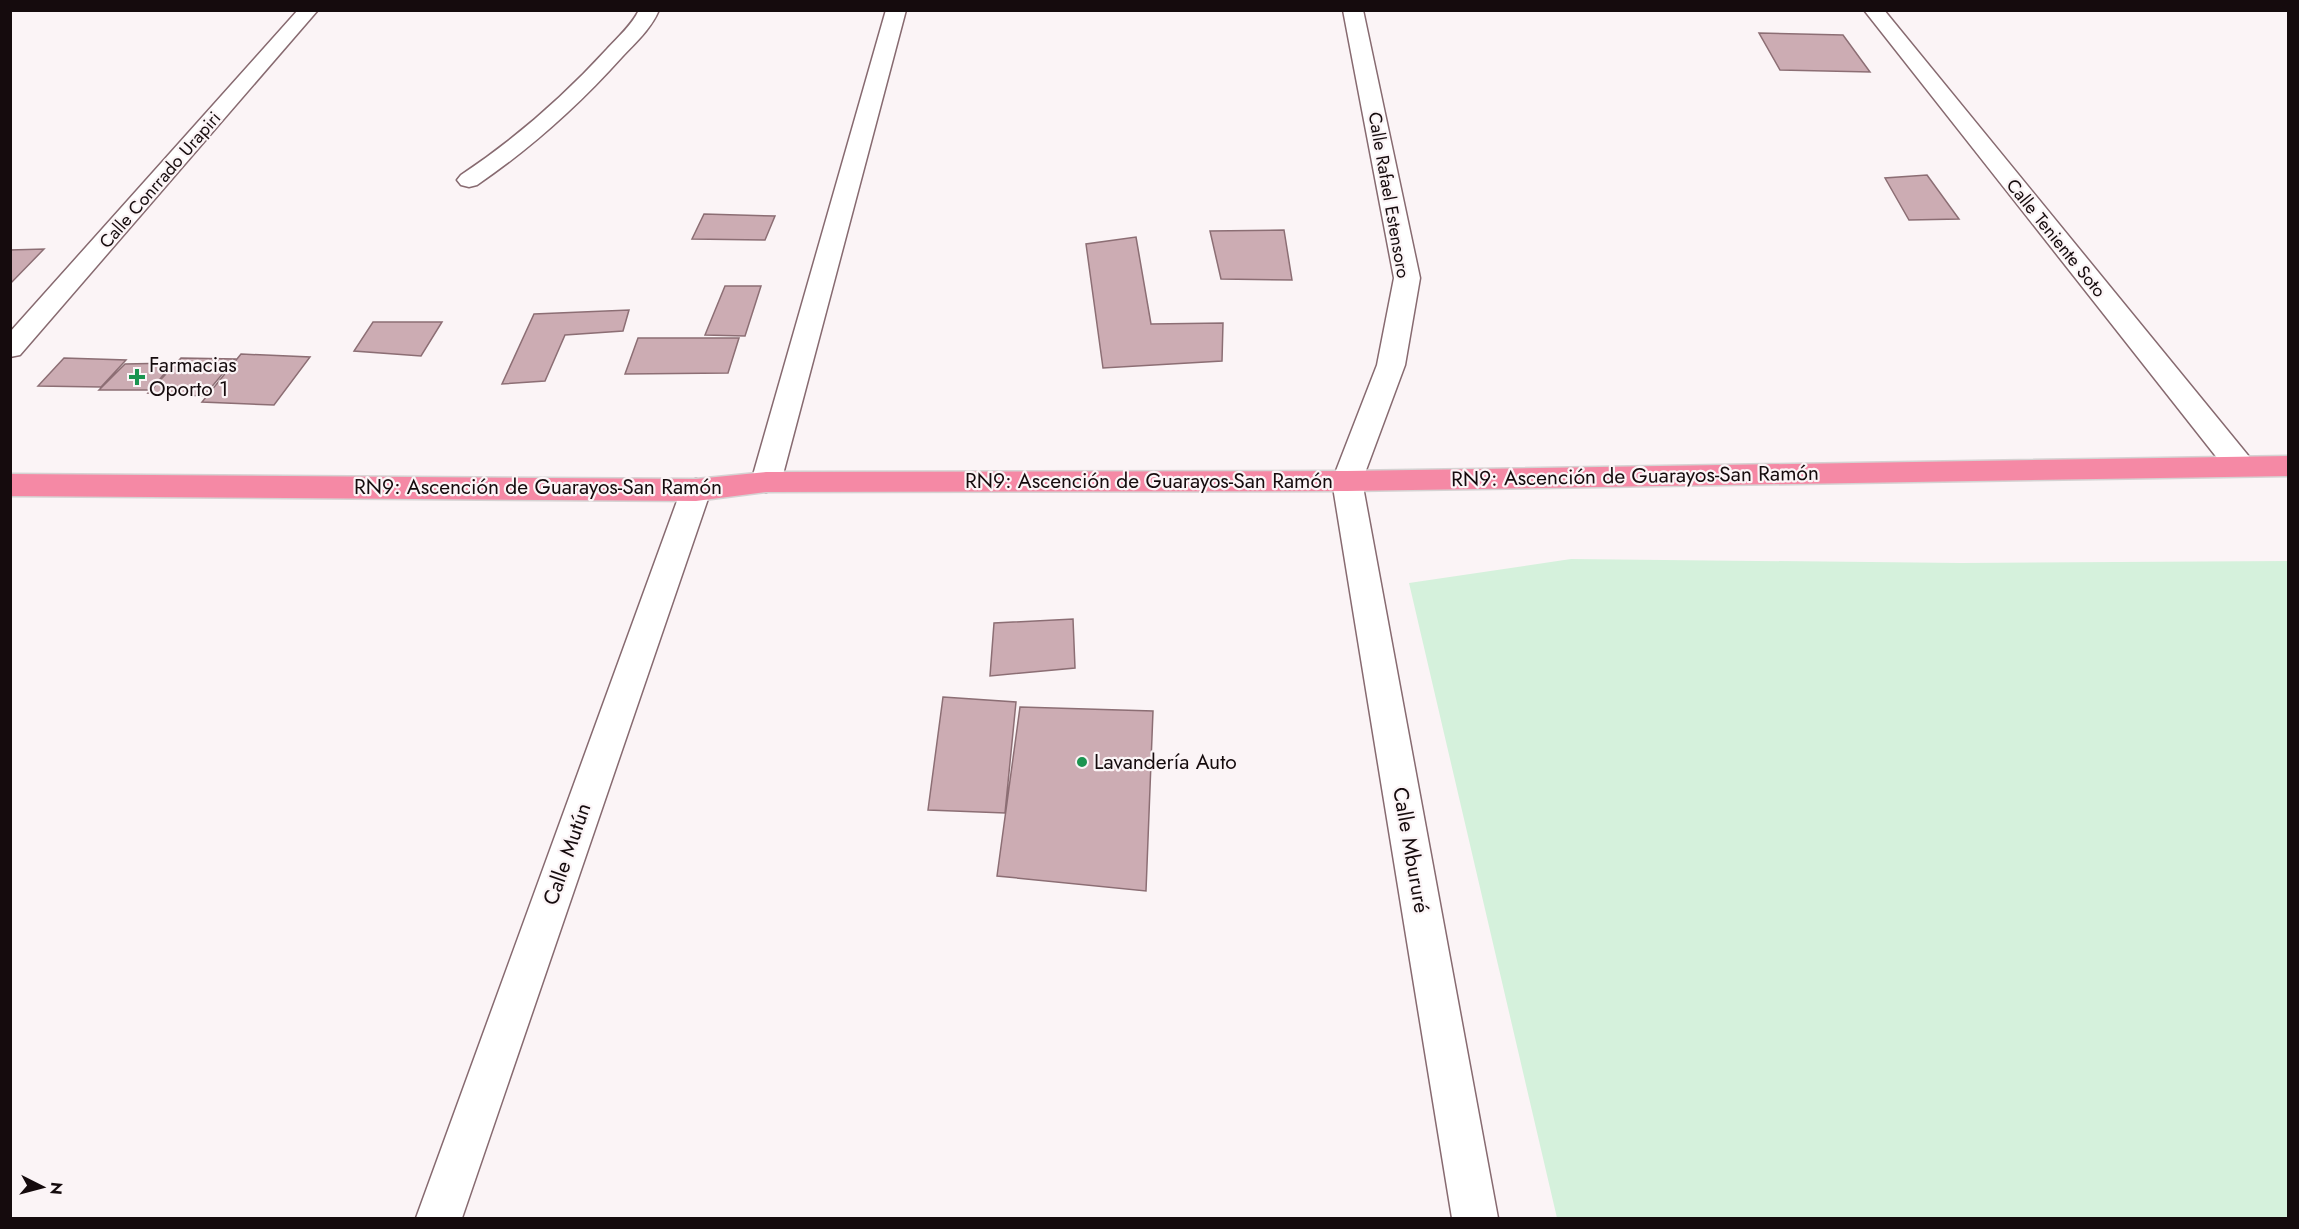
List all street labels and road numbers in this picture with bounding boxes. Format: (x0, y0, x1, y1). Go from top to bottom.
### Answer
street label: Calle Conrrado Urapiri (93, 106, 227, 254)
street label: Calle Rafael Estensoro (1362, 110, 1416, 280)
street label: Calle Teniente Soto (2000, 173, 2112, 303)
street label: RN9: Ascención de Guarayos-San Ramón (1451, 458, 1819, 494)
street label: RN9: Ascención de Guarayos-San Ramón (965, 466, 1333, 496)
street label: RN9: Ascención de Guarayos-San Ramón (354, 472, 722, 502)
street label: Calle Mbururé (1385, 785, 1437, 915)
street label: Calle Mutún (535, 799, 599, 909)

